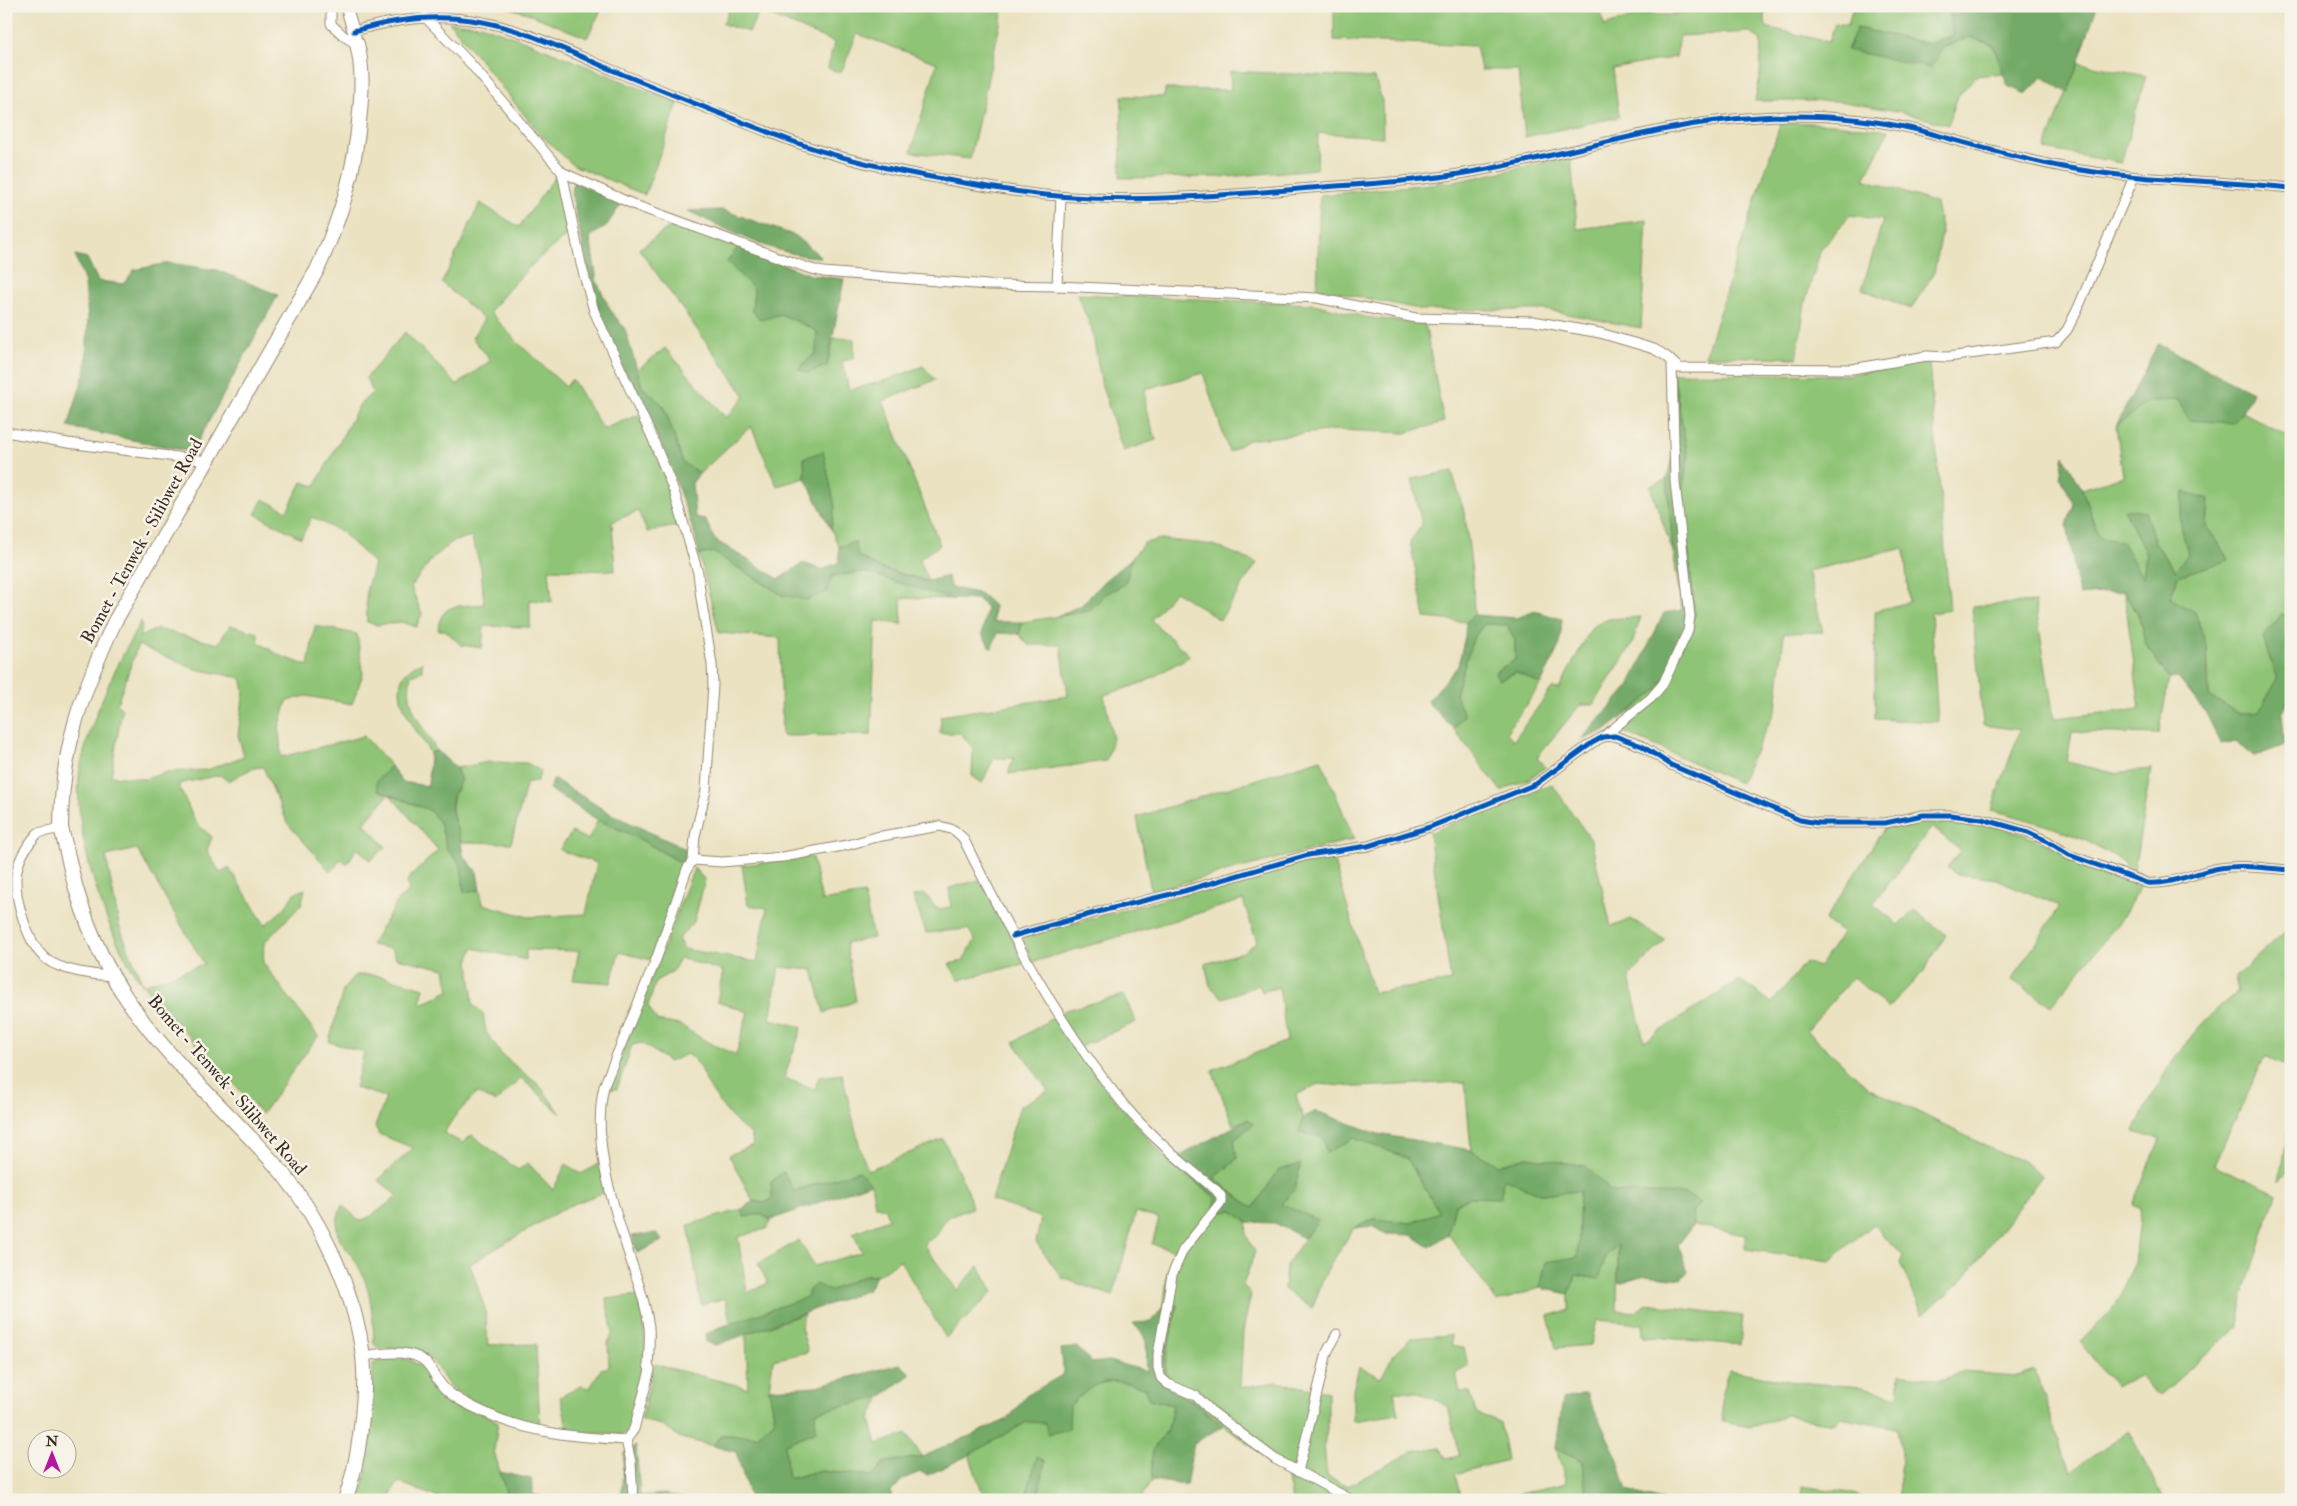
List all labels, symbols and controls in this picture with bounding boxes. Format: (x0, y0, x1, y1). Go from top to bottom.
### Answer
street label: Bomet - Tenwek - Silibwet Road (76, 434, 208, 648)
street label: Bomet - Tenwek - Silibwet Road (142, 990, 312, 1180)
north arrow (28, 1428, 78, 1478)
text: N (45, 1433, 59, 1450)

